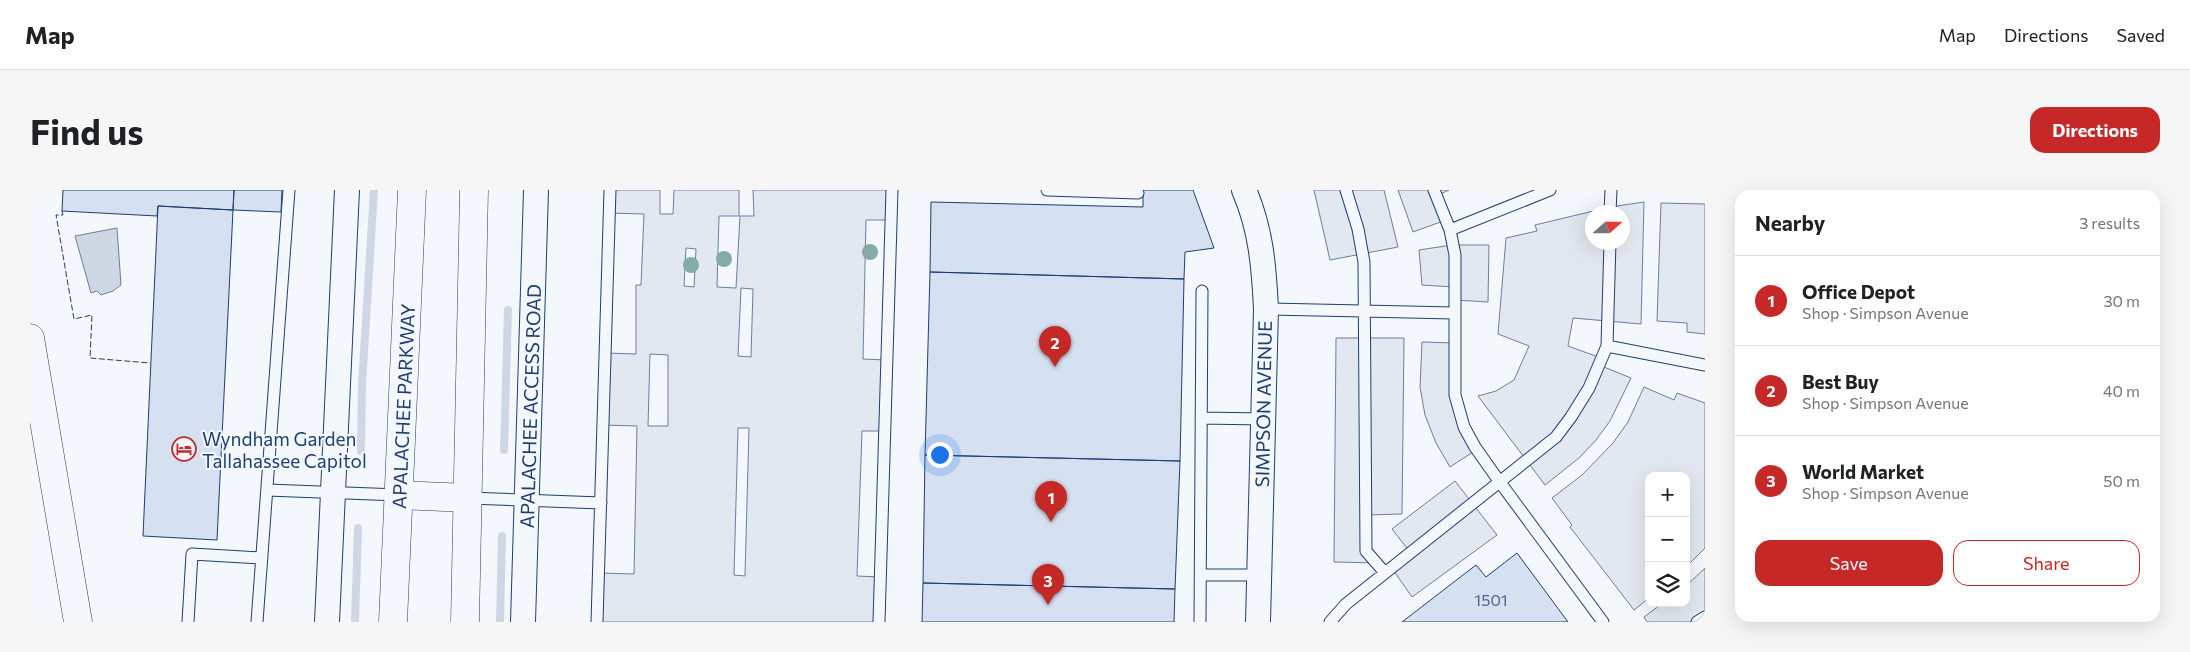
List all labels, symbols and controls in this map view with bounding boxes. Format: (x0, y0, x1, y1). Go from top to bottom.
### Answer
text: Map (25, 20, 75, 49)
text: Map (1939, 24, 1976, 46)
text: Directions (2004, 24, 2088, 46)
text: Saved (2116, 24, 2165, 46)
button: Directions (2030, 107, 2160, 153)
text: Find us (30, 109, 144, 152)
north arrow (1585, 205, 1630, 250)
text: Nearby (1755, 210, 1825, 235)
text: 3 results (2079, 213, 2140, 232)
text: Office Depot (1802, 280, 1915, 303)
street label: APALACHEE ACCESS ROAD (514, 284, 545, 529)
text: 1 (1767, 291, 1775, 310)
text: 30 m (2103, 291, 2140, 310)
street label: APALACHEE PARKWAY (386, 303, 418, 509)
text: Shop · Simpson Avenue (1802, 303, 1969, 322)
street label: SIMPSON AVENUE (1250, 320, 1276, 488)
pin: 2 (1039, 326, 1071, 367)
text: Best Buy (1802, 370, 1879, 393)
text: 2 (1766, 381, 1776, 400)
text: 40 m (2103, 381, 2140, 400)
text: Shop · Simpson Avenue (1802, 393, 1969, 412)
place label: Wyndham Garden Tallahassee Capitol (202, 427, 367, 472)
hotel icon: Wyndham Garden Tallahassee Capitol (171, 436, 197, 462)
your location (927, 442, 953, 468)
text: World Market (1802, 460, 1924, 483)
text: 3 (1766, 471, 1776, 490)
text: 50 m (2103, 471, 2140, 490)
map controls (1645, 472, 1690, 607)
button: + (1645, 472, 1690, 517)
pin: 1 (1035, 481, 1067, 522)
text: Shop · Simpson Avenue (1802, 483, 1969, 502)
button: − (1645, 517, 1690, 562)
button: Save (1755, 540, 1943, 586)
button: Share (1953, 540, 2140, 586)
button: layers (1645, 562, 1690, 607)
pin: 3 (1032, 564, 1064, 605)
house number: 1501 (1474, 590, 1508, 609)

